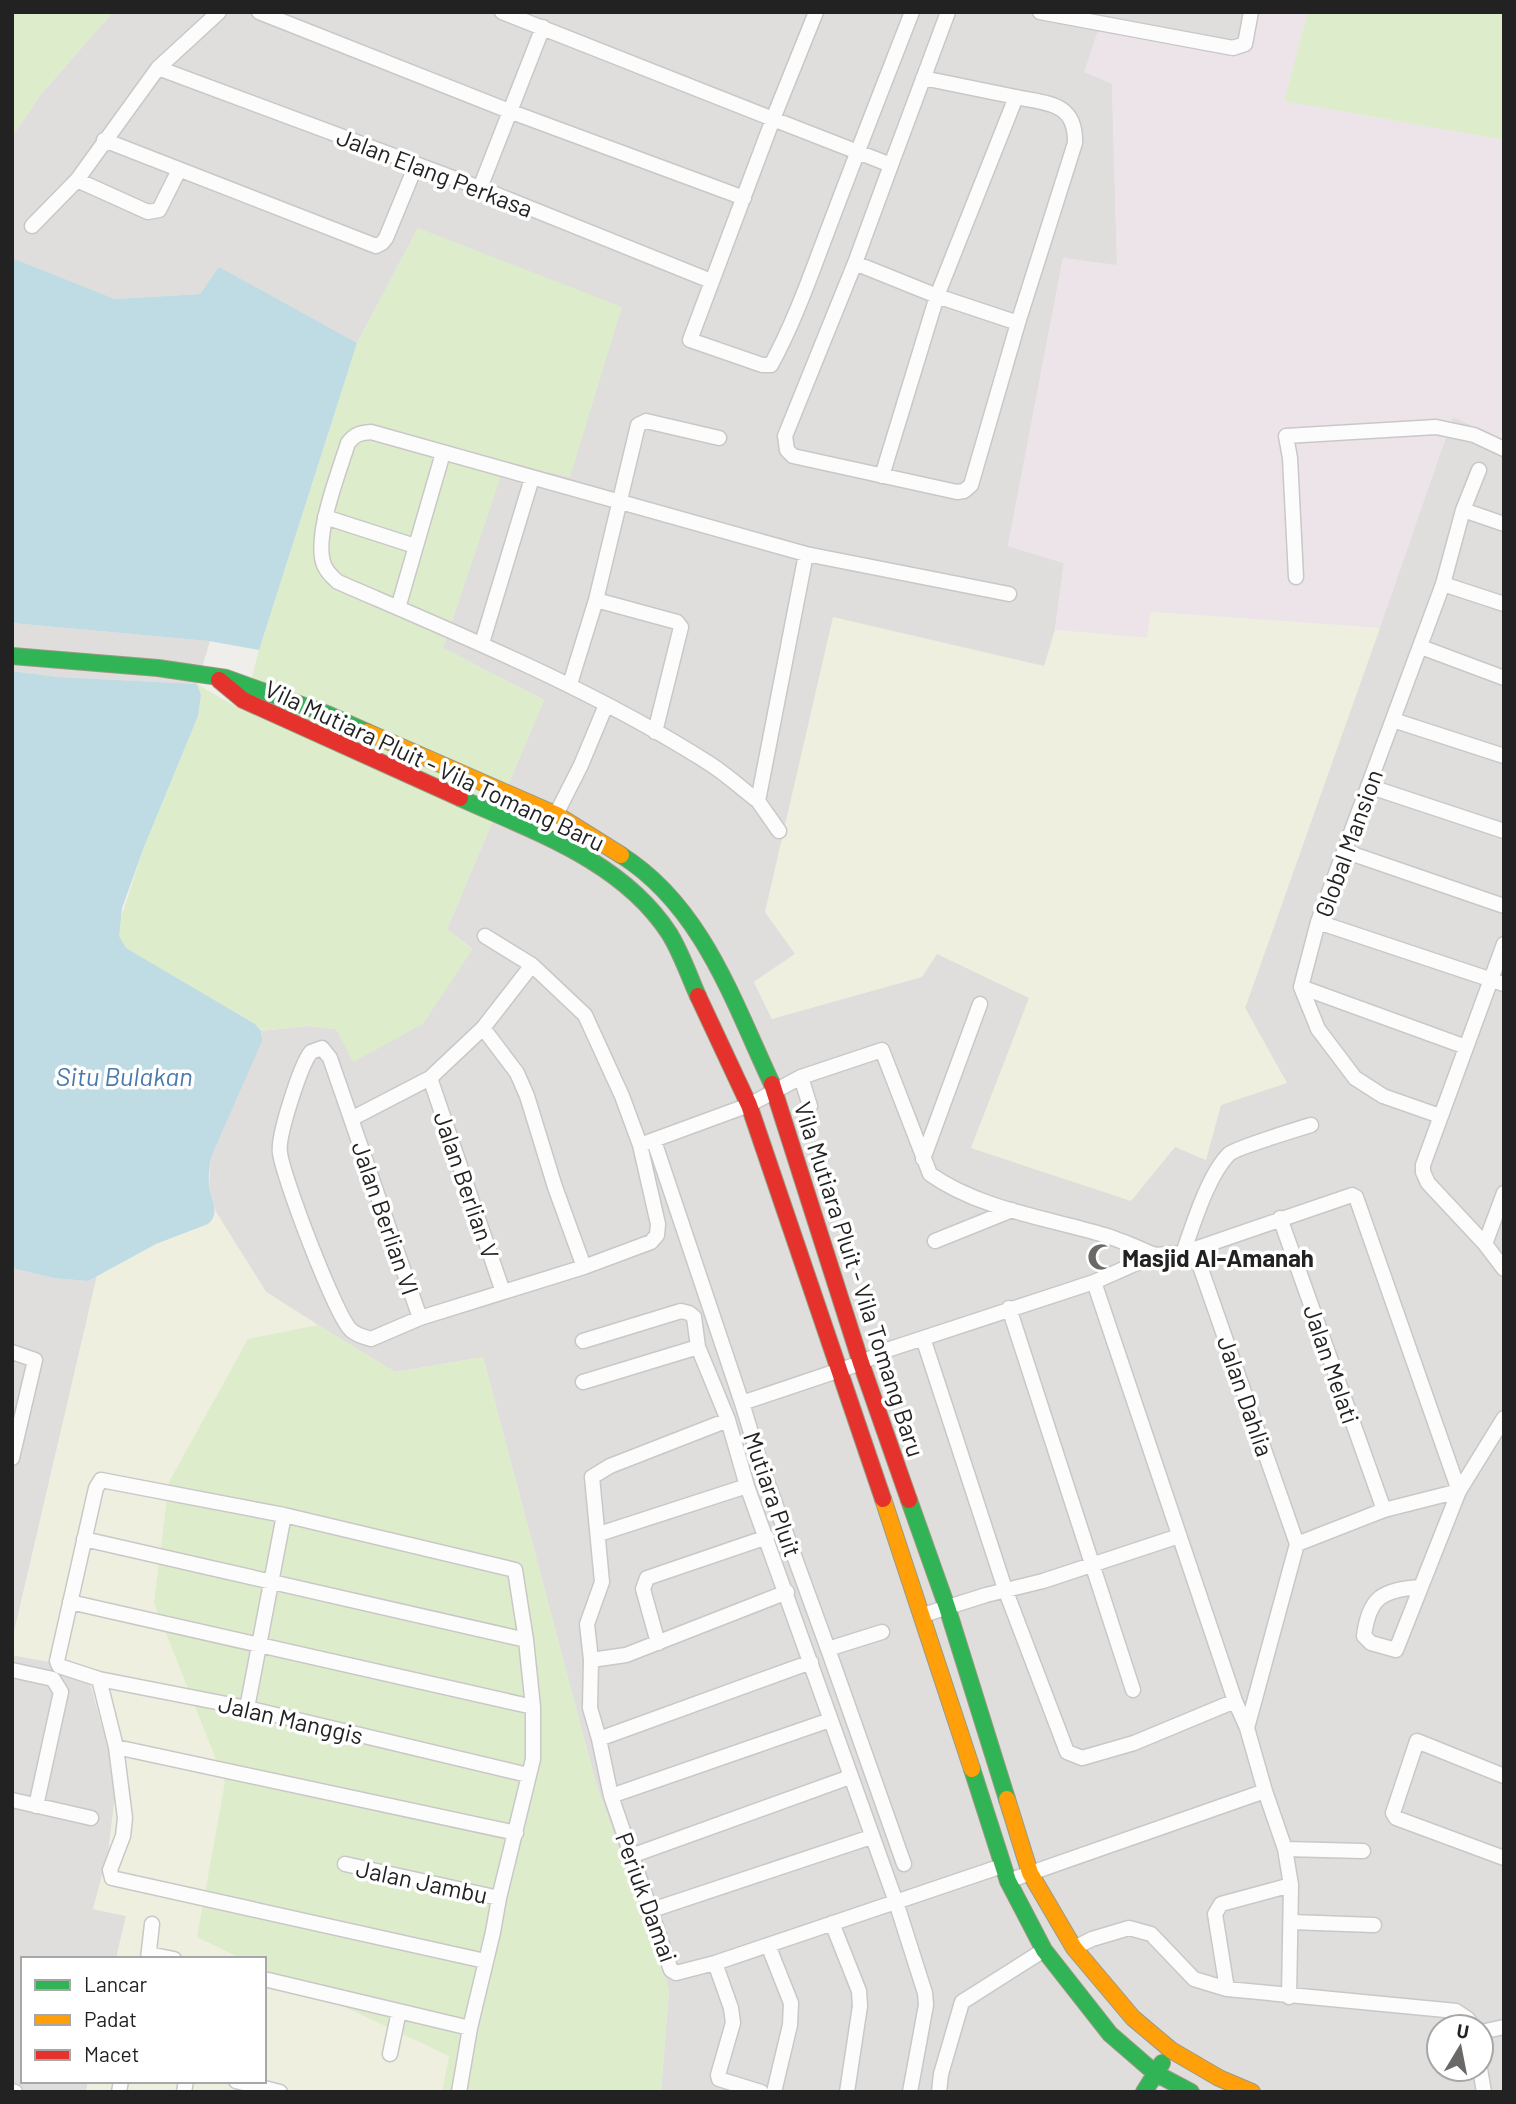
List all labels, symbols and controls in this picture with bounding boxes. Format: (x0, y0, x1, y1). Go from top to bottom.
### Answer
street label: Jalan Elang Perkasa (333, 121, 537, 223)
street label: Vila Mutiara Pluit - Vila Tomang Baru (260, 673, 610, 857)
street label: Global Mansion (1308, 765, 1388, 921)
water label: Situ Bulakan (55, 1060, 193, 1091)
street label: Vila Mutiara Pluit - Vila Tomang Baru (789, 1098, 931, 1460)
street label: Jalan Berlian V (428, 1107, 506, 1263)
street label: Jalan Berlian VI (346, 1138, 426, 1298)
mosque icon: Masjid Al-Amanah (1086, 1242, 1116, 1272)
place label: Masjid Al-Amanah (1122, 1243, 1314, 1272)
street label: Jalan Melati (1298, 1301, 1366, 1427)
street label: Jalan Dahlia (1212, 1332, 1280, 1460)
street label: Mutiara Pluit (738, 1428, 808, 1560)
street label: Jalan Manggis (216, 1688, 366, 1750)
street label: Periuk Damai (610, 1828, 684, 1966)
street label: Jalan Jambu (354, 1853, 490, 1909)
legend (21, 1957, 266, 2083)
text: Lancar (84, 1971, 147, 1996)
text: Padat (84, 2006, 137, 2031)
north arrow (1425, 2013, 1495, 2083)
text: U (1455, 2018, 1471, 2043)
text: Macet (84, 2041, 139, 2066)

